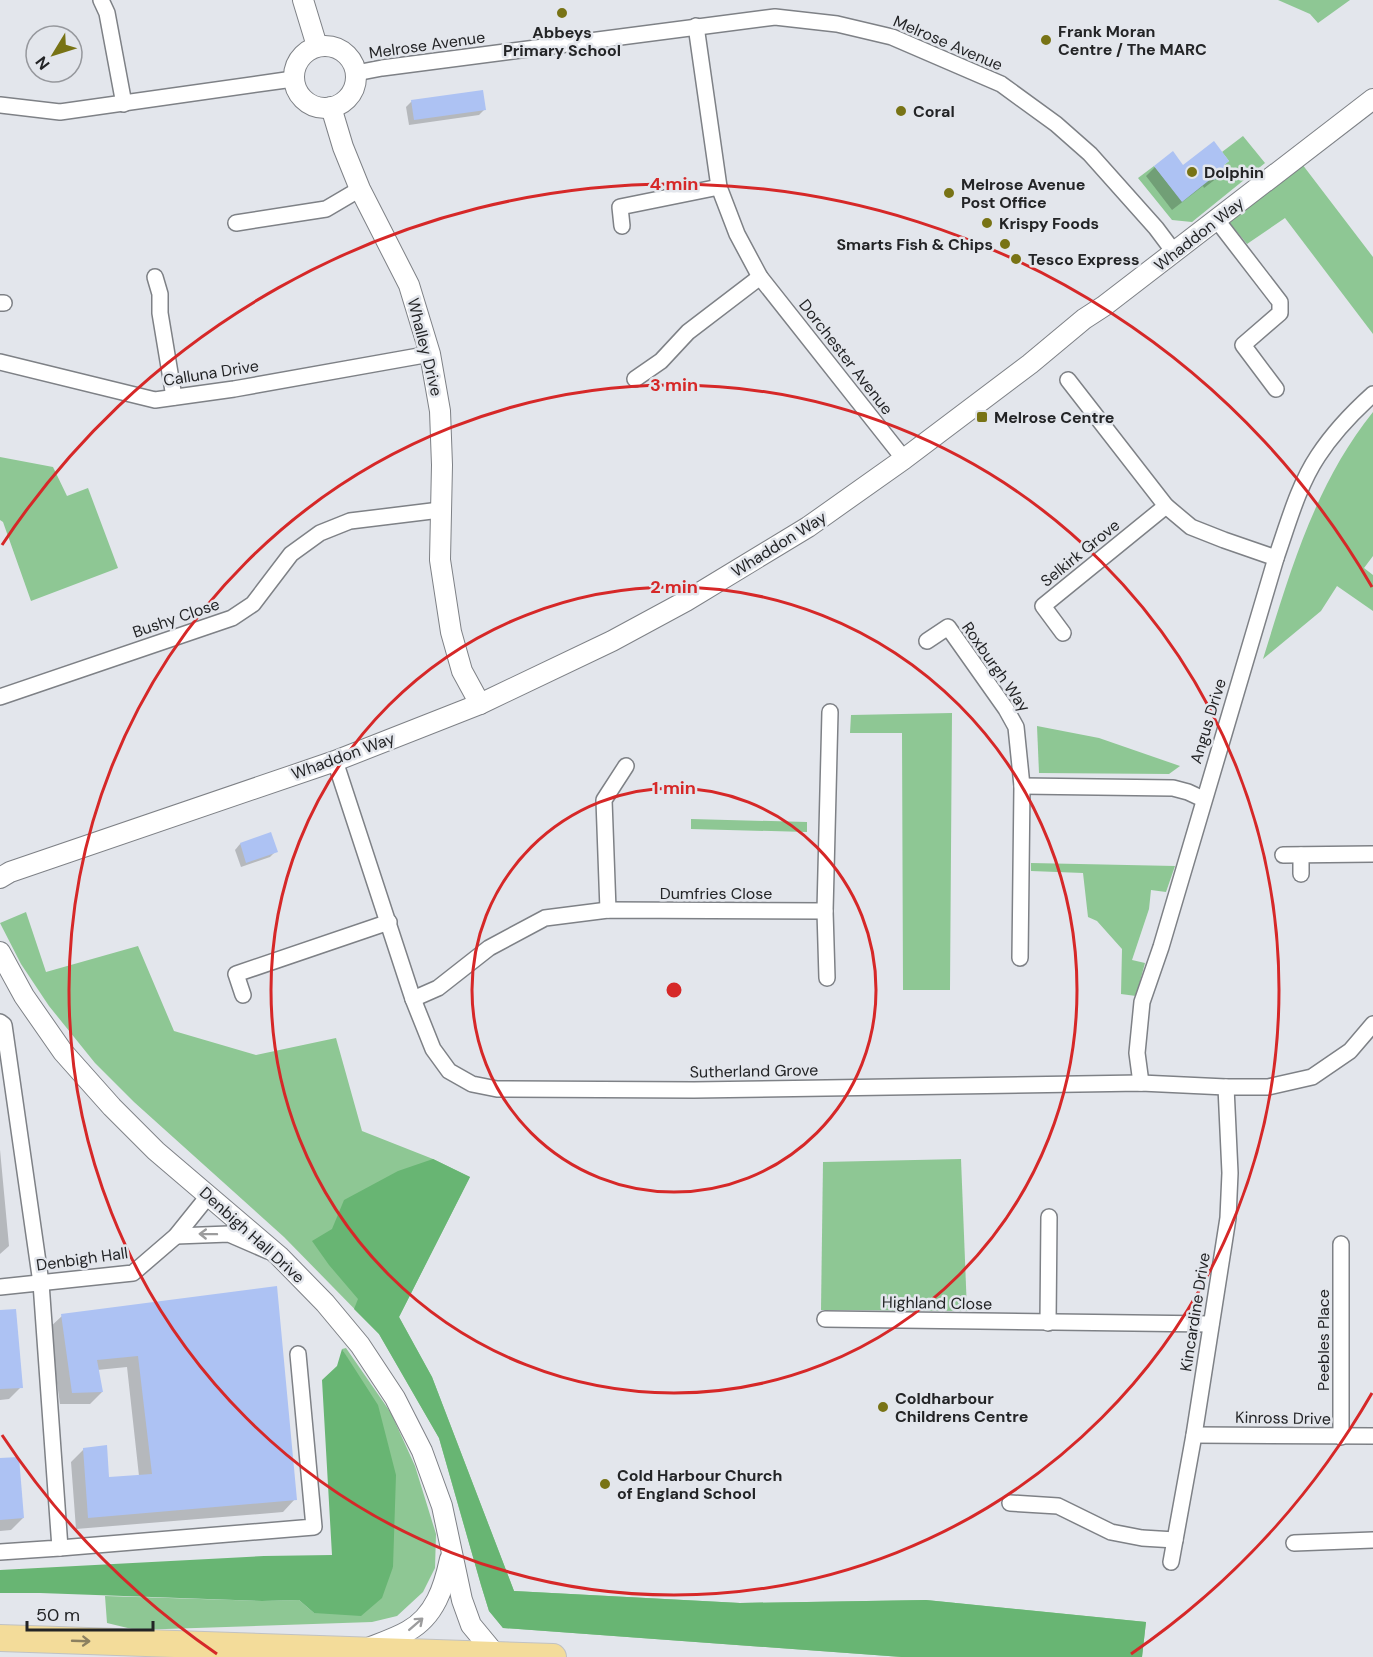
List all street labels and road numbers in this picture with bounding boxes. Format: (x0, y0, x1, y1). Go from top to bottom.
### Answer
street label: Melrose Avenue (890, 10, 1006, 76)
street label: Melrose Avenue (368, 26, 486, 64)
street label: Whaddon Way (1150, 192, 1248, 276)
street label: Dorchester Avenue (794, 295, 898, 419)
street label: Whalley Drive (403, 296, 447, 398)
street label: Calluna Drive (162, 355, 260, 391)
street label: Whaddon Way (727, 506, 831, 582)
street label: Selkirk Grove (1036, 515, 1124, 591)
street label: Bushy Close (130, 593, 222, 643)
street label: Roxburgh Way (957, 618, 1035, 716)
street label: Angus Drive (1185, 676, 1231, 766)
street label: Whaddon Way (288, 728, 398, 784)
street label: Dumfries Close (660, 883, 772, 904)
street label: Sutherland Grove (690, 1059, 818, 1083)
street label: Denbigh Hall Drive (195, 1182, 309, 1288)
street label: Denbigh Hall (35, 1242, 129, 1276)
street label: Kincardine Drive (1175, 1251, 1215, 1373)
street label: Peebles Place (1313, 1289, 1334, 1391)
street label: Highland Close (882, 1292, 992, 1314)
street label: Kinross Drive (1235, 1407, 1331, 1429)

